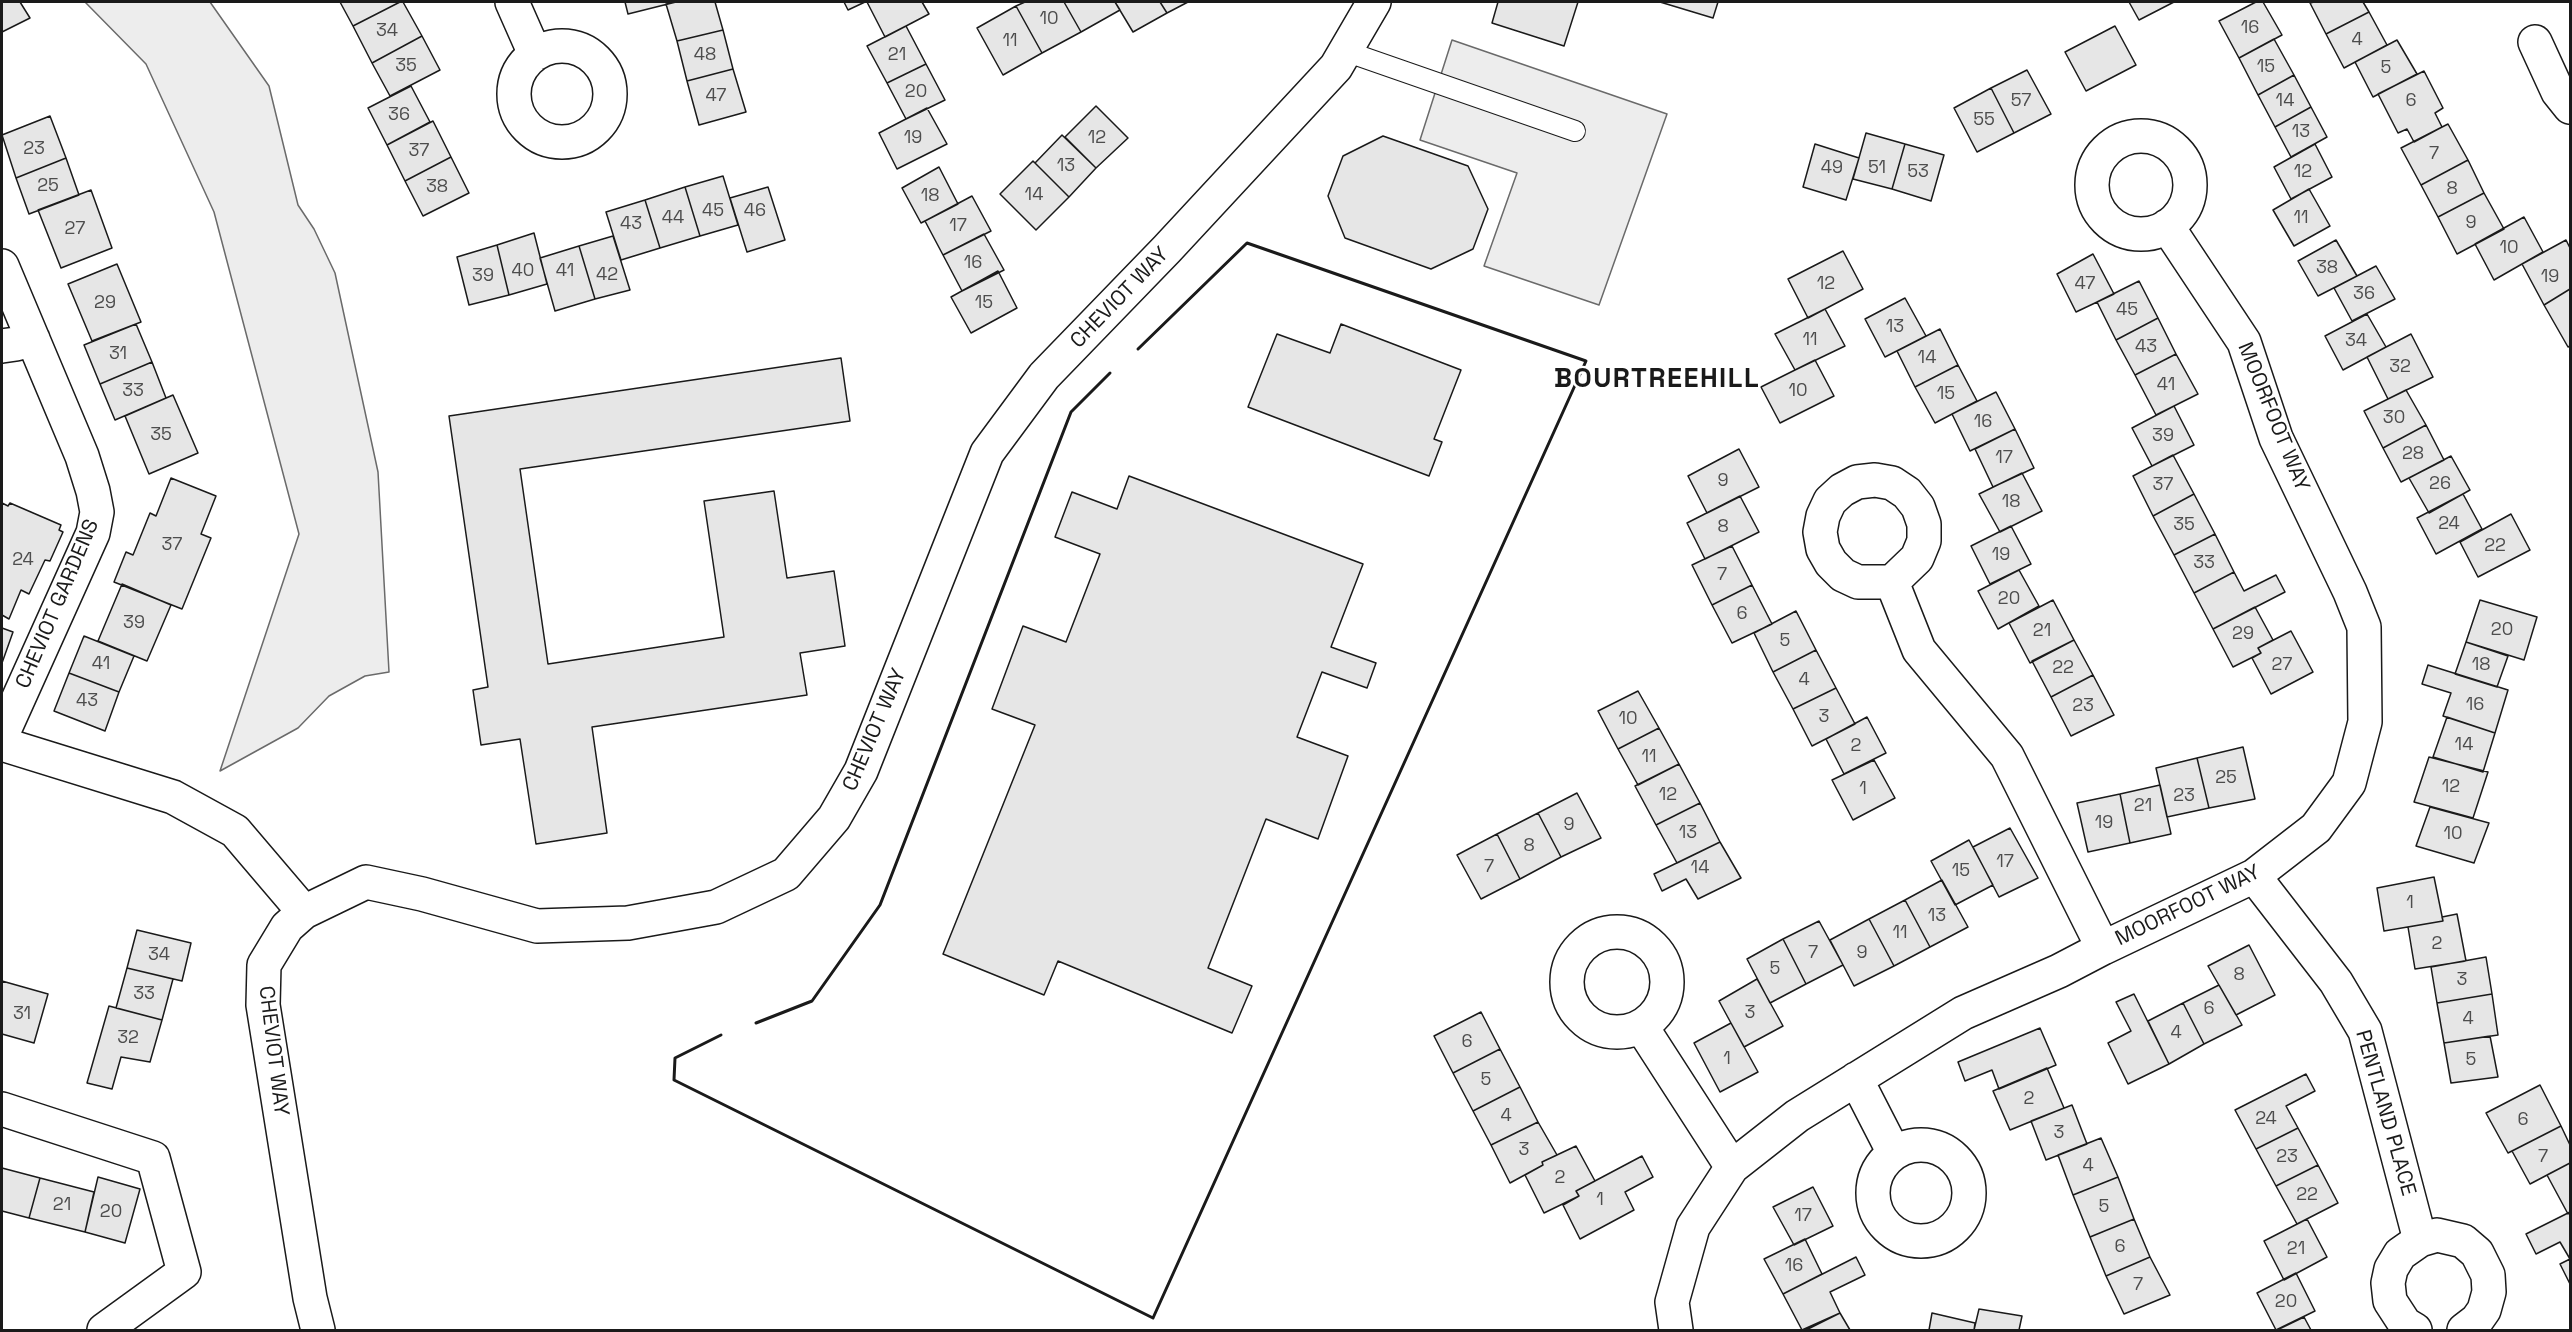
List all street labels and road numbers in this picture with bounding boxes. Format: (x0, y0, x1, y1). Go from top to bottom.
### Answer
street label: CHEVIOT WAY (1066, 242, 1174, 354)
street label: MOORFOOT WAY (2232, 339, 2314, 495)
street label: CHEVIOT GARDENS (11, 516, 105, 692)
street label: CHEVIOT WAY (838, 665, 912, 795)
street label: MOORFOOT WAY (2111, 860, 2265, 952)
street label: CHEVIOT WAY (253, 985, 293, 1117)
street label: PENTLAND PLACE (2349, 1027, 2421, 1199)

